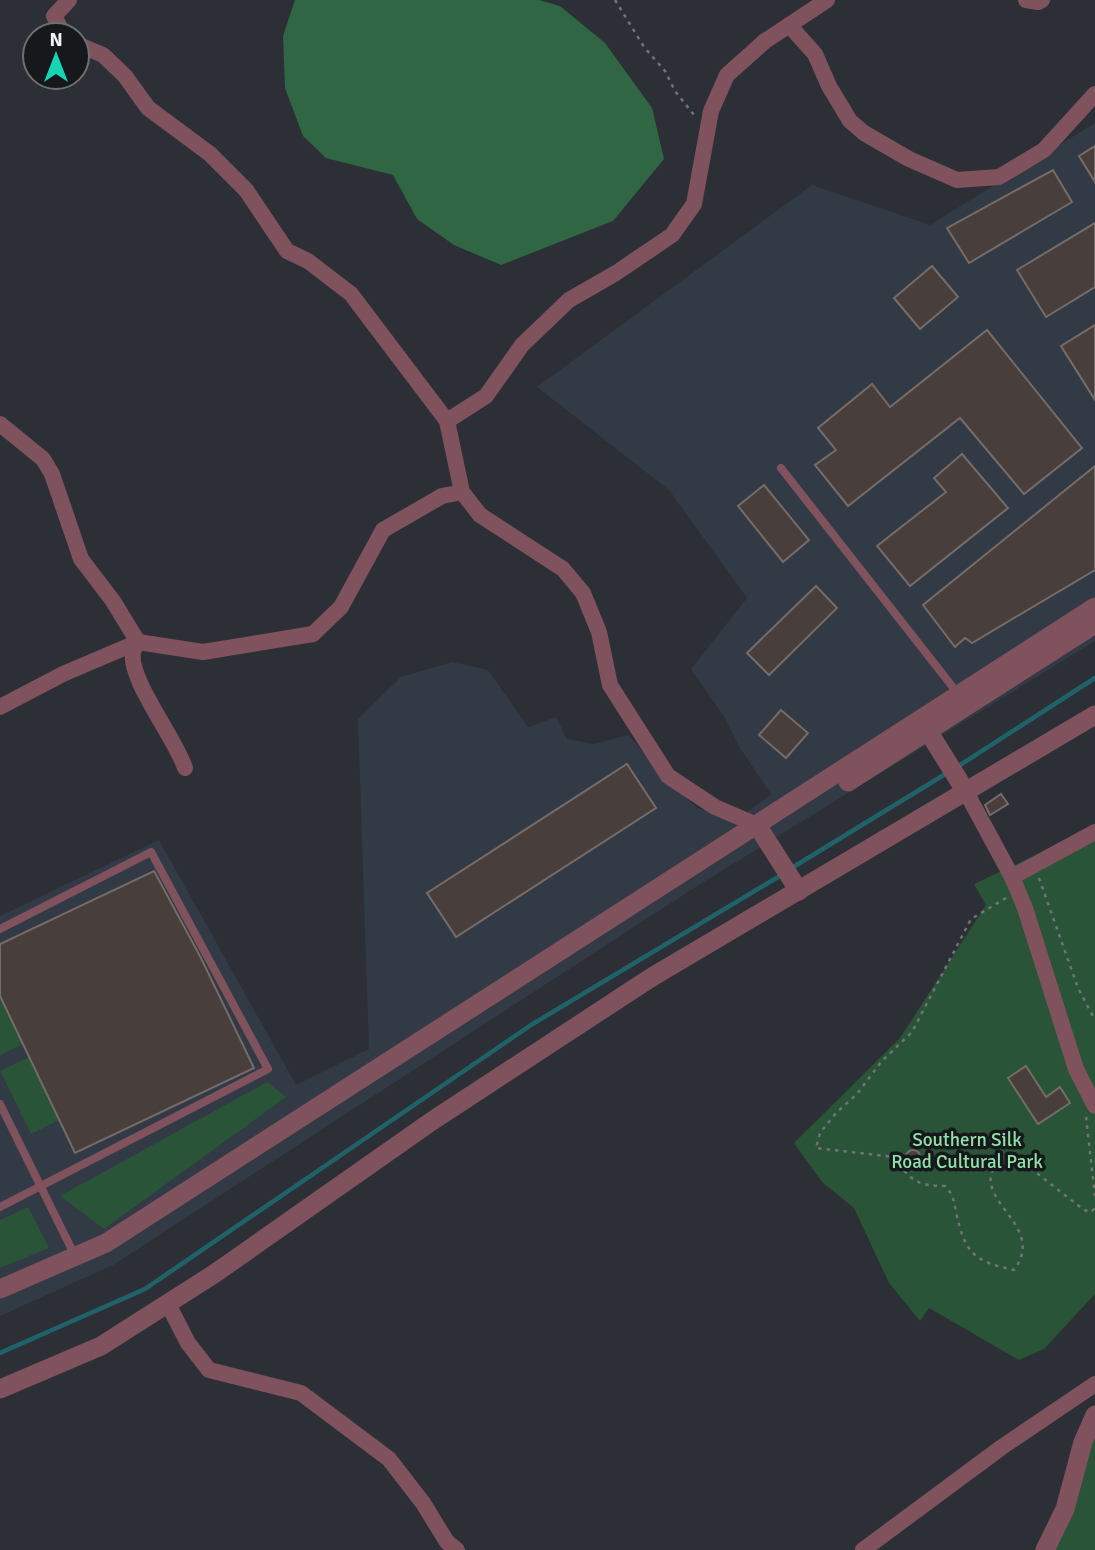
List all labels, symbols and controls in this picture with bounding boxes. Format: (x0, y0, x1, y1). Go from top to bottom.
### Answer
north arrow (21, 21, 91, 91)
text: N (49, 28, 63, 52)
park label: Southern Silk Road Cultural Park (891, 1128, 1043, 1174)

